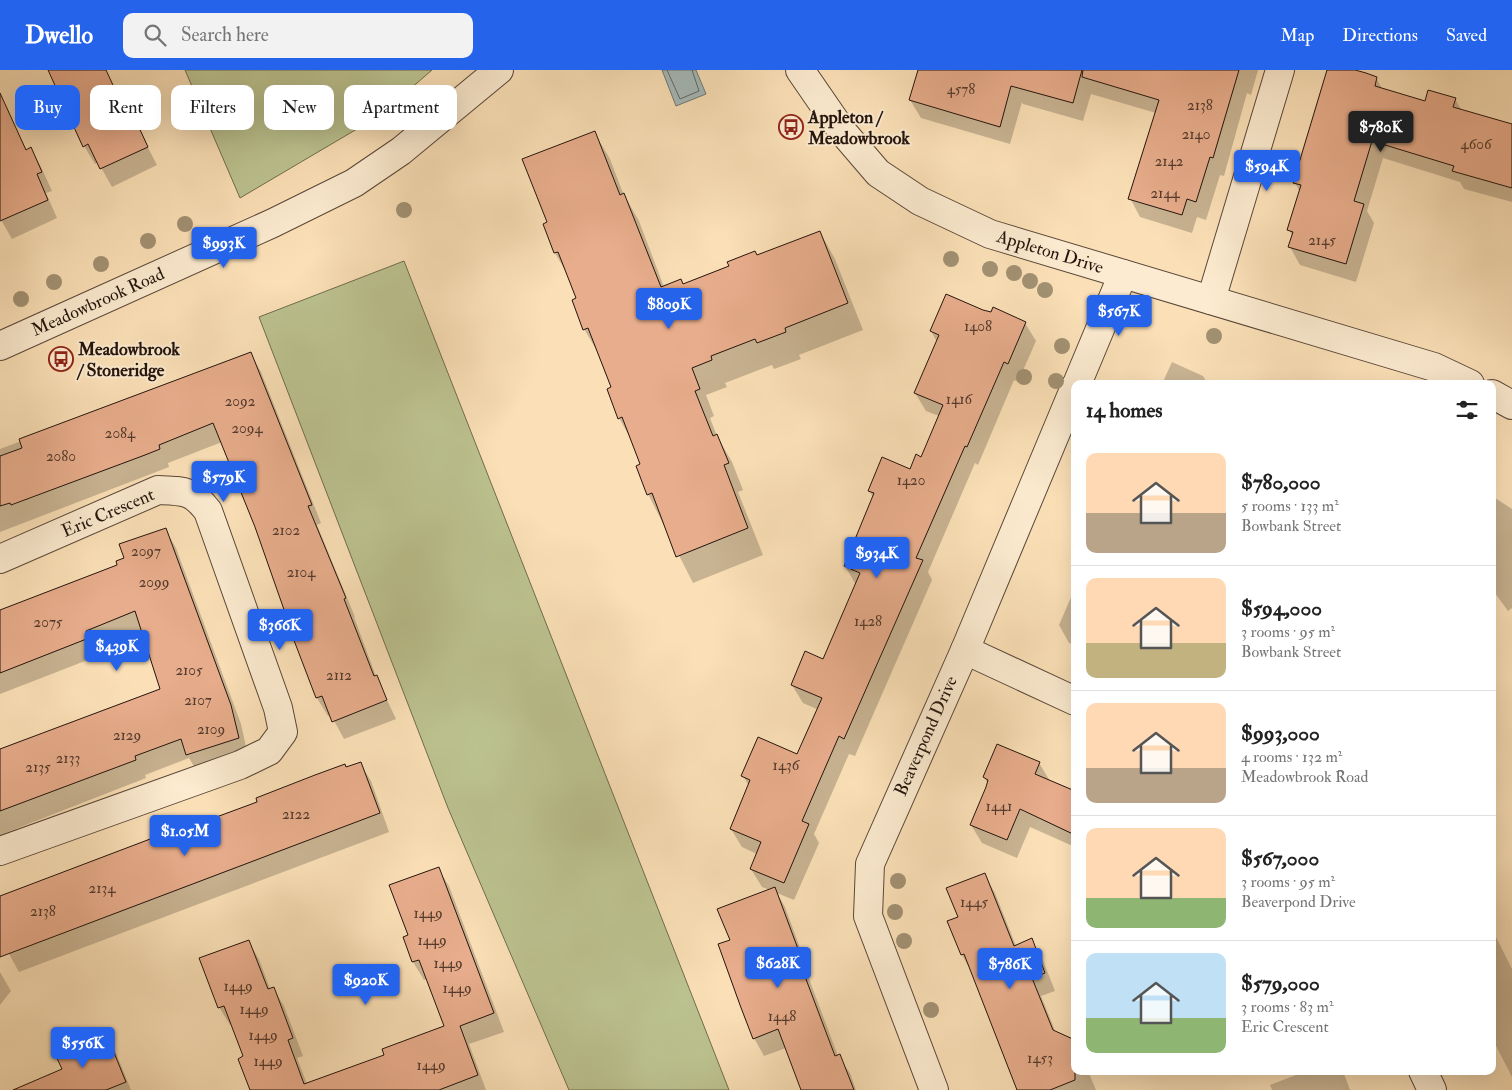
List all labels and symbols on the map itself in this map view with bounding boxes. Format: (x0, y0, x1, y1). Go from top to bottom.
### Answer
house number: 4578 (947, 80, 975, 99)
house number: 2138 (1187, 96, 1213, 115)
place label: Appleton / Meadowbrook (807, 106, 910, 150)
pin: $780K (1346, 111, 1416, 153)
bus stop icon: Appleton / Meadowbrook (778, 114, 804, 140)
house number: 2140 (1182, 125, 1210, 144)
house number: 4606 (1461, 135, 1493, 154)
pin: $594K (1232, 150, 1302, 192)
house number: 2142 (1155, 152, 1184, 171)
house number: 2144 (1150, 184, 1180, 203)
street label: Appleton Drive (993, 225, 1107, 279)
pin: $993K (189, 226, 259, 269)
house number: 2145 (1308, 231, 1336, 250)
street label: Meadowbrook Road (28, 262, 168, 342)
pin: $809K (634, 288, 704, 330)
pin: $567K (1084, 294, 1154, 337)
house number: 1408 (964, 317, 992, 336)
place label: Meadowbrook / Stoneridge (76, 338, 180, 382)
bus stop icon: Meadowbrook / Stoneridge (48, 346, 74, 372)
house number: 1416 (946, 390, 974, 409)
house number: 2092 (225, 392, 256, 411)
house number: 2094 (231, 419, 263, 438)
house number: 2084 (105, 424, 136, 443)
house number: 2080 (46, 447, 76, 466)
pin: $579K (189, 460, 259, 503)
house number: 1420 (897, 471, 925, 490)
street label: Eric Crescent (58, 483, 158, 543)
house number: 2102 (272, 521, 300, 540)
pin: $934K (842, 536, 912, 579)
house number: 2097 (131, 542, 161, 561)
house number: 2104 (287, 563, 316, 582)
house number: 2099 (139, 573, 169, 592)
pin: $366K (245, 608, 315, 651)
house number: 1428 (854, 612, 882, 631)
house number: 2075 (34, 613, 63, 632)
pin: $439K (82, 630, 152, 672)
house number: 2105 (175, 661, 203, 680)
house number: 2112 (326, 666, 352, 685)
street label: Beaverpond Drive (889, 672, 963, 800)
house number: 2107 (184, 691, 212, 710)
house number: 2109 (197, 720, 225, 739)
house number: 2129 (113, 726, 141, 745)
house number: 2133 (56, 749, 80, 768)
house number: 1436 (773, 756, 801, 775)
house number: 2135 (25, 758, 51, 777)
house number: 1441 (986, 797, 1012, 816)
house number: 2122 (282, 805, 310, 824)
pin: $1.05M (144, 814, 226, 857)
house number: 2134 (89, 879, 116, 898)
house number: 1445 (960, 893, 988, 912)
house number: 2138 (30, 902, 56, 921)
house number: 1449 (413, 904, 443, 923)
house number: 1449 (417, 931, 447, 950)
pin: $628K (743, 946, 813, 989)
pin: $786K (975, 948, 1045, 990)
house number: 1449 (433, 954, 463, 973)
pin: $920K (331, 964, 401, 1006)
house number: 1449 (223, 977, 253, 996)
house number: 1449 (442, 979, 472, 998)
house number: 1449 (239, 1000, 269, 1019)
house number: 1448 (768, 1007, 796, 1026)
pin: $556K (48, 1026, 118, 1069)
house number: 1449 (248, 1026, 278, 1045)
house number: 1453 (1027, 1049, 1053, 1068)
house number: 1449 (253, 1052, 283, 1071)
house number: 1449 (416, 1056, 446, 1075)

